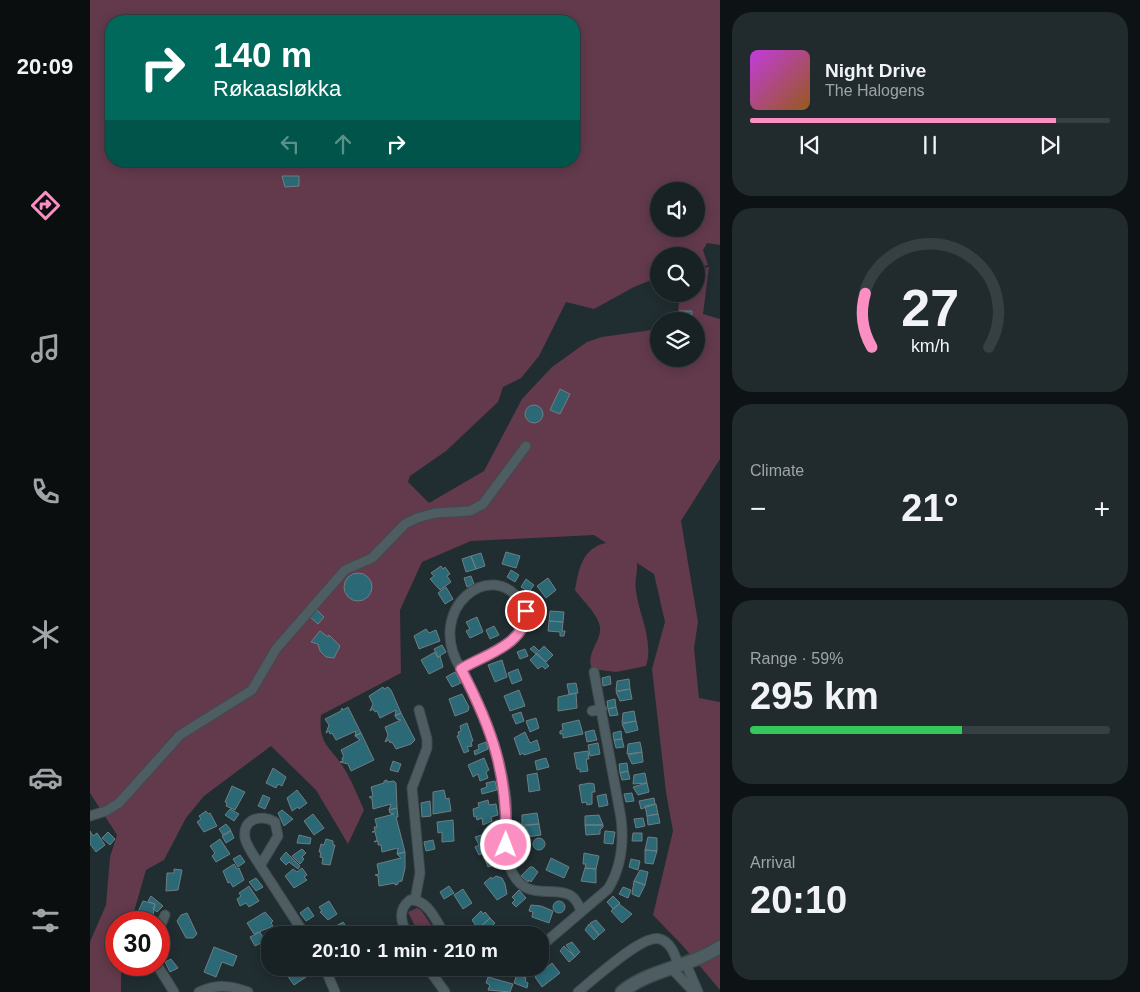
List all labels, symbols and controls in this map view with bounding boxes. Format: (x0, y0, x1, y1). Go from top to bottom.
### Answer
icon: right (130, 35, 195, 100)
text: 140 m (213, 35, 312, 74)
text: 20:09 (17, 54, 73, 79)
text: Night Drive (825, 60, 926, 81)
text: Røkaasløkka (213, 76, 341, 101)
text: The Halogens (825, 82, 925, 99)
icon: left (276, 130, 304, 158)
icon: ahead (329, 130, 357, 158)
icon: right (382, 130, 410, 158)
icon: previous (796, 131, 824, 159)
icon: pause (916, 131, 944, 159)
icon: next (1036, 131, 1064, 159)
map controls (650, 182, 705, 367)
button: sound (650, 182, 705, 237)
icon: directions (28, 188, 63, 223)
button: search (650, 247, 705, 302)
text: 27 (901, 279, 959, 337)
button: layers (650, 312, 705, 367)
icon: music (28, 331, 63, 366)
text: km/h (911, 336, 949, 356)
text: Climate (750, 462, 804, 479)
icon: phone (28, 474, 63, 509)
text: 21° (901, 487, 959, 529)
text: − (750, 493, 766, 524)
text: + (1094, 493, 1110, 524)
pin (505, 590, 547, 632)
icon: arrive (512, 597, 540, 625)
icon: climate (28, 617, 63, 652)
text: Range · 59% (750, 650, 843, 667)
text: 295 km (750, 675, 879, 717)
icon: car (28, 760, 63, 795)
position arrow (479, 818, 531, 870)
text: Arrival (750, 854, 795, 871)
text: 20:10 (750, 879, 847, 921)
icon: filters (28, 903, 63, 938)
speed limit sign: 30 (105, 911, 170, 976)
text: 20:10 · 1 min · 210 m (312, 940, 498, 961)

